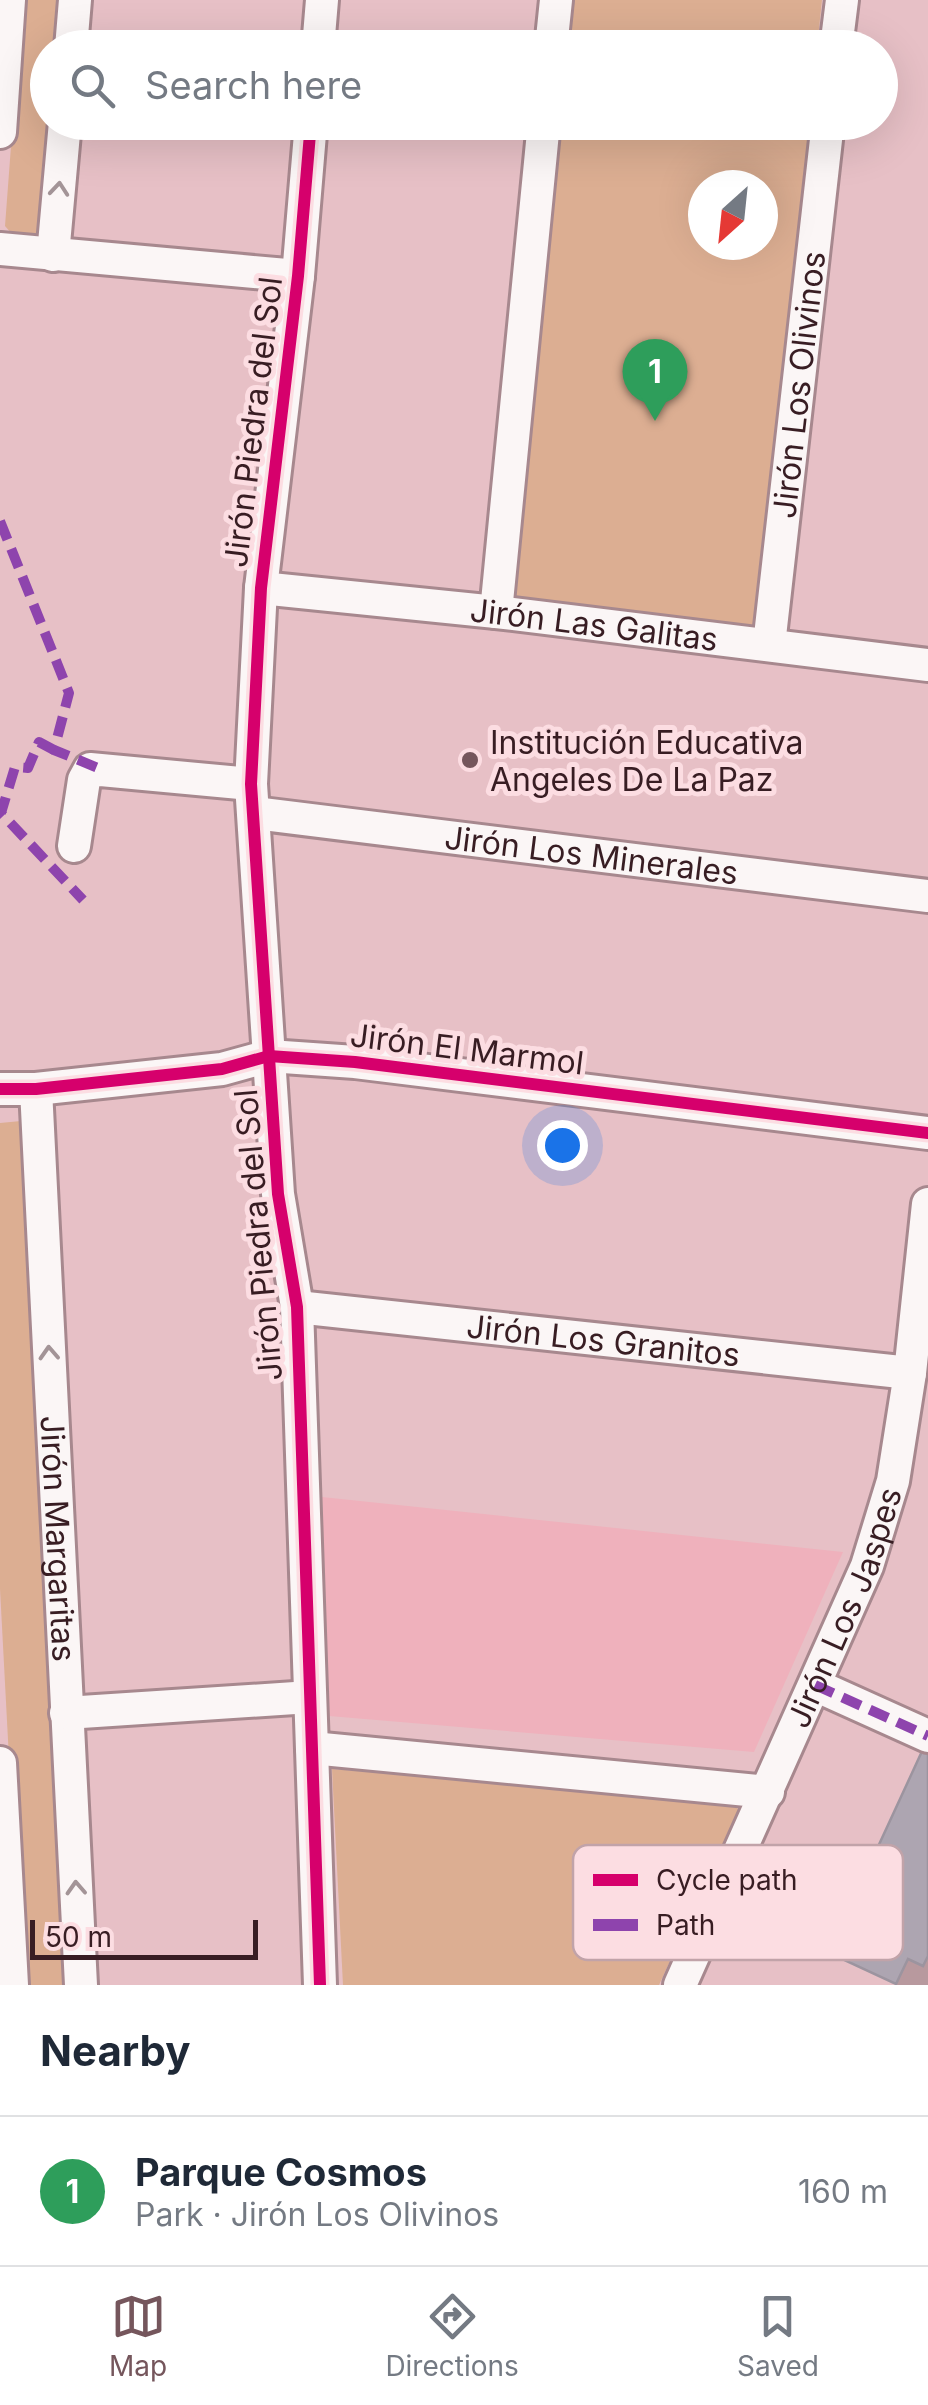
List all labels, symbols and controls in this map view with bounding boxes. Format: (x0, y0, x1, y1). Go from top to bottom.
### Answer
search box (30, 30, 898, 140)
icon: search (65, 58, 120, 113)
text: Search here (145, 62, 362, 108)
north arrow (688, 170, 778, 260)
one-way arrow (47, 180, 69, 196)
street label: Jirón Los Olivinos (764, 249, 833, 520)
street label: Jirón Piedra del Sol (216, 274, 290, 570)
pin: 1 (622, 338, 688, 421)
street label: Jirón Las Galitas (468, 590, 720, 659)
place label: Institución Educativa Angeles De La Paz (490, 723, 803, 799)
marker: Institución Educativa Angeles De La Paz (459, 749, 481, 771)
street label: Jirón Los Minerales (443, 817, 740, 892)
street label: Jirón El Marmol (348, 1015, 586, 1083)
street label: Jirón Piedra del Sol (226, 1088, 290, 1382)
your location (537, 1120, 588, 1171)
street label: Jirón Los Granitos (465, 1306, 742, 1374)
one-way arrow (39, 1345, 60, 1361)
street label: Jirón Margaritas (33, 1414, 84, 1662)
street label: Jirón Los Jaspes (778, 1483, 909, 1734)
legend (573, 1845, 903, 1960)
text: Cycle path (656, 1863, 797, 1897)
one-way arrow (66, 1879, 87, 1895)
text: Path (656, 1908, 715, 1942)
scale bar (30, 1915, 258, 1960)
text: 50 m (45, 1920, 112, 1954)
text: Nearby (40, 2025, 191, 2076)
text: Parque Cosmos (135, 2149, 427, 2195)
text: 1 (66, 2172, 79, 2211)
text: 160 m (798, 2172, 888, 2211)
text: Park · Jirón Los Olivinos (135, 2195, 499, 2234)
tab: Map (109, 2289, 167, 2383)
tab: Directions (385, 2289, 519, 2383)
tab: Saved (737, 2289, 819, 2383)

